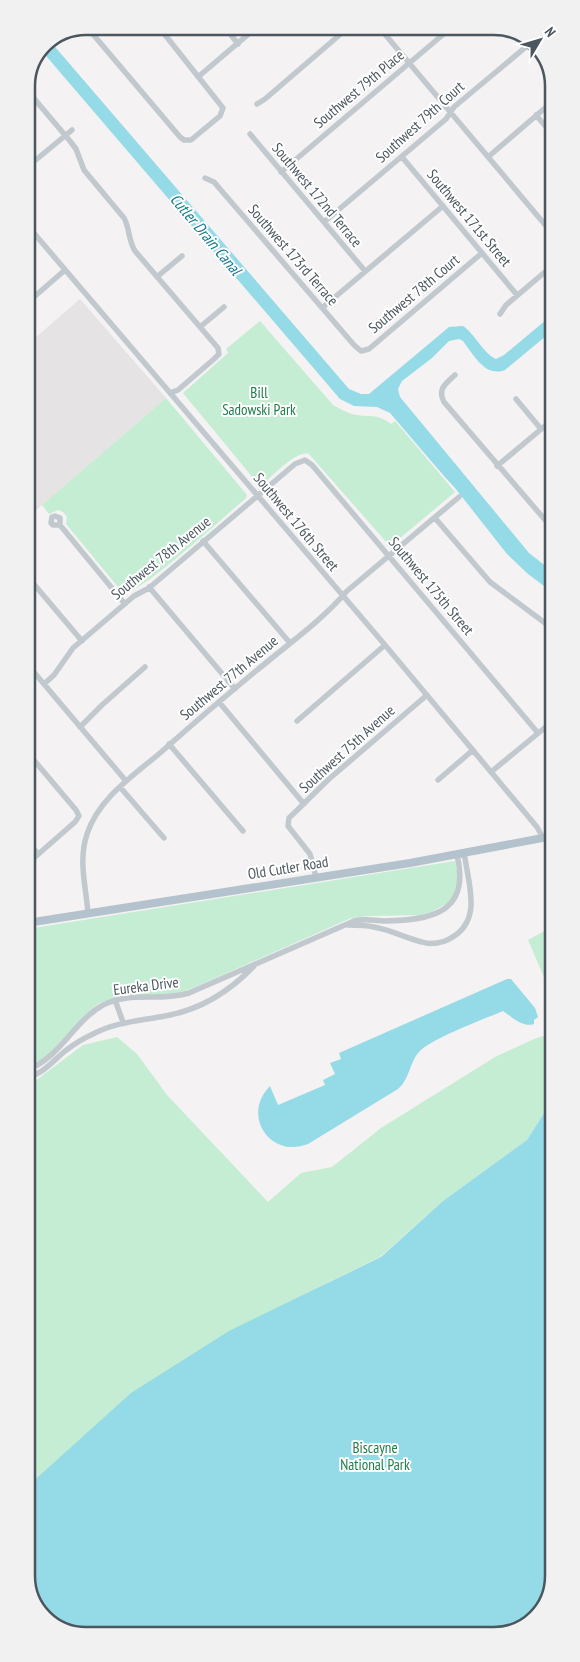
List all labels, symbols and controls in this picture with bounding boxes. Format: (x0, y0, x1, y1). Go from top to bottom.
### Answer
north arrow (515, 15, 565, 65)
text: N (541, 23, 560, 41)
street label: Southwest 79th Place (310, 45, 408, 132)
street label: Southwest 79th Court (371, 77, 468, 166)
street label: Southwest 172nd Terrace (268, 139, 367, 251)
street label: Southwest 171st Street (423, 165, 516, 270)
water label: Cutler Drain Canal (166, 189, 247, 280)
street label: Southwest 173rd Terrace (244, 200, 343, 309)
street label: Southwest 78th Court (364, 250, 463, 337)
park label: Bill Sadowski Park (222, 383, 296, 419)
street label: Southwest 176th Street (250, 469, 343, 575)
street label: Southwest 78th Avenue (107, 512, 214, 603)
street label: Southwest 175th Street (385, 533, 478, 639)
street label: Southwest 77th Avenue (176, 631, 282, 724)
street label: Southwest 75th Avenue (295, 701, 398, 797)
street label: Old Cutler Road (246, 852, 330, 883)
street label: Eureka Drive (112, 972, 180, 999)
park label: Biscayne National Park (340, 1438, 410, 1474)

